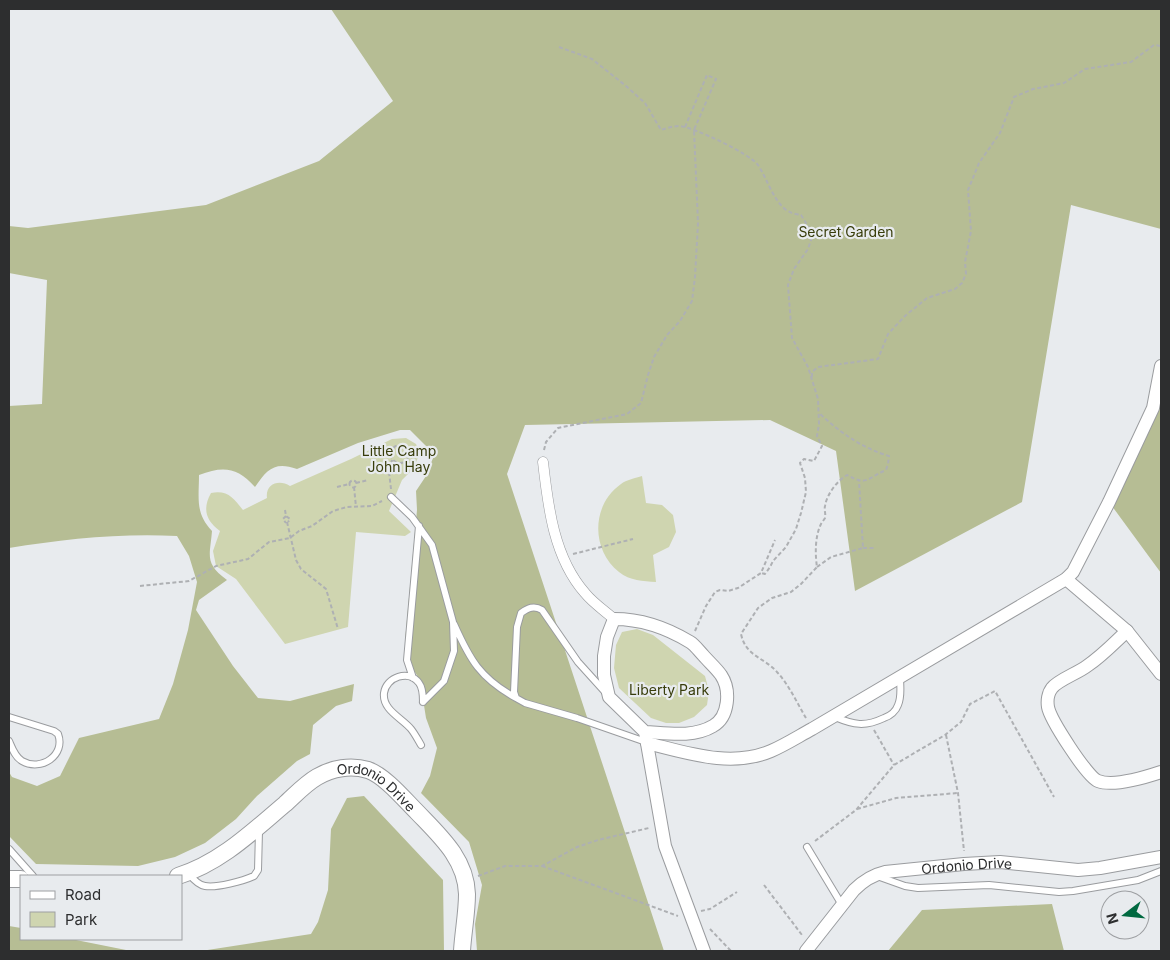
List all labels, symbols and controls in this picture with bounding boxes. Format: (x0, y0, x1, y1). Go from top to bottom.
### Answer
park label: Secret Garden (798, 223, 894, 240)
park label: Little Camp John Hay (362, 442, 436, 475)
park label: Liberty Park (629, 681, 709, 698)
street label: Ordonio Drive (336, 759, 420, 815)
street label: Ordonio Drive (920, 853, 1013, 877)
legend (20, 875, 182, 940)
text: Road (65, 885, 101, 904)
north arrow (1100, 890, 1150, 940)
text: Park (65, 910, 98, 929)
text: N (1102, 911, 1122, 926)

